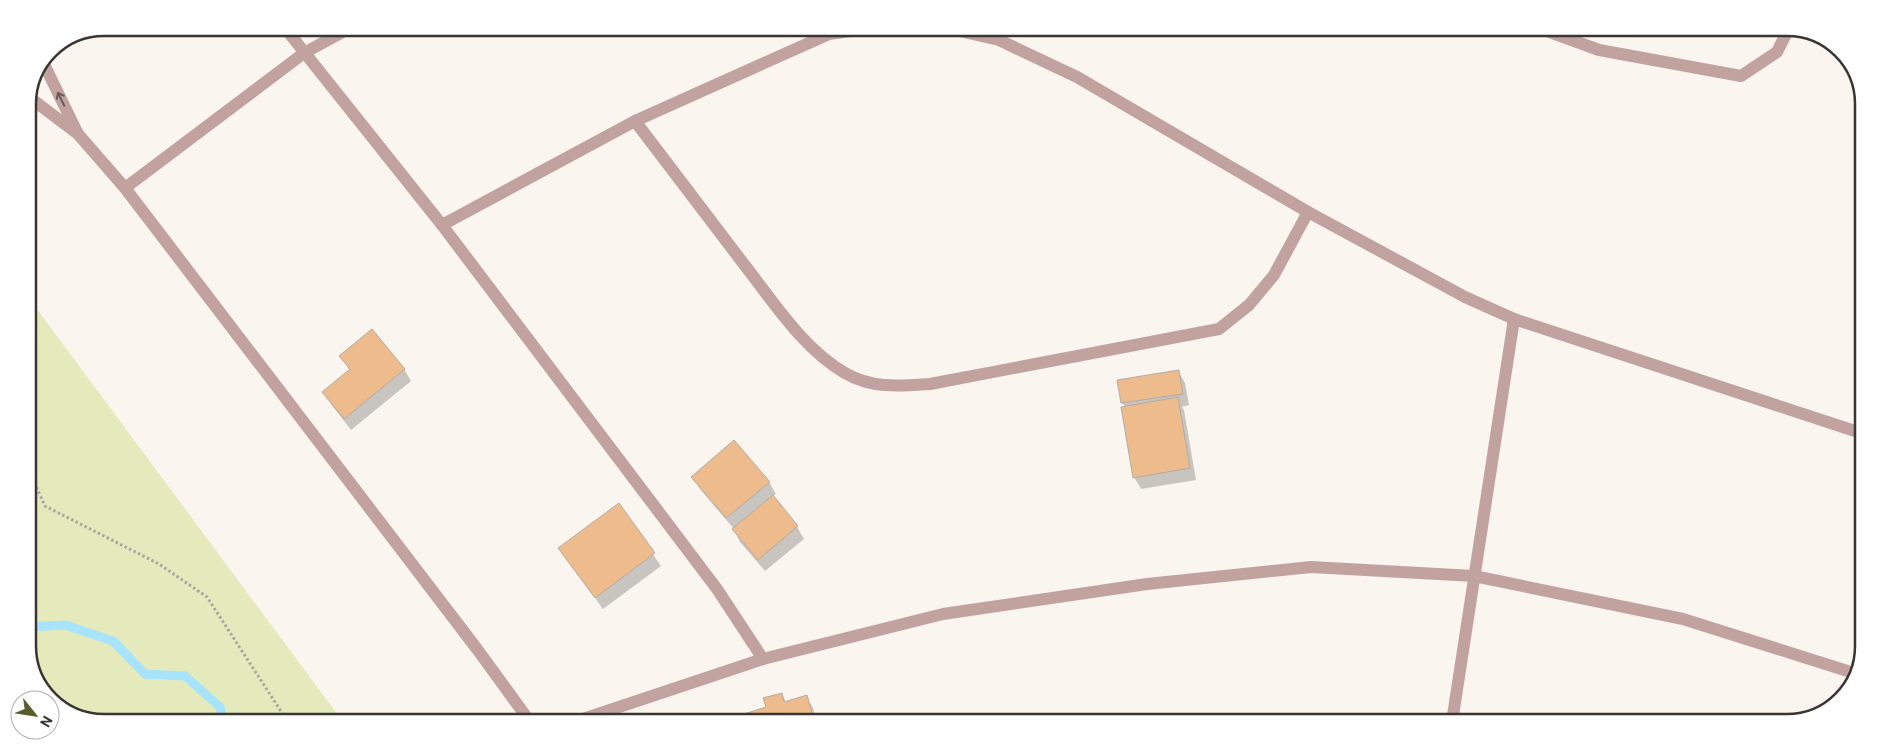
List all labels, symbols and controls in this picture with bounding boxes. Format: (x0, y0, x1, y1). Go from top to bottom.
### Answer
one-way arrow (55, 92, 65, 107)
north arrow (10, 690, 60, 740)
text: N (37, 713, 56, 730)

